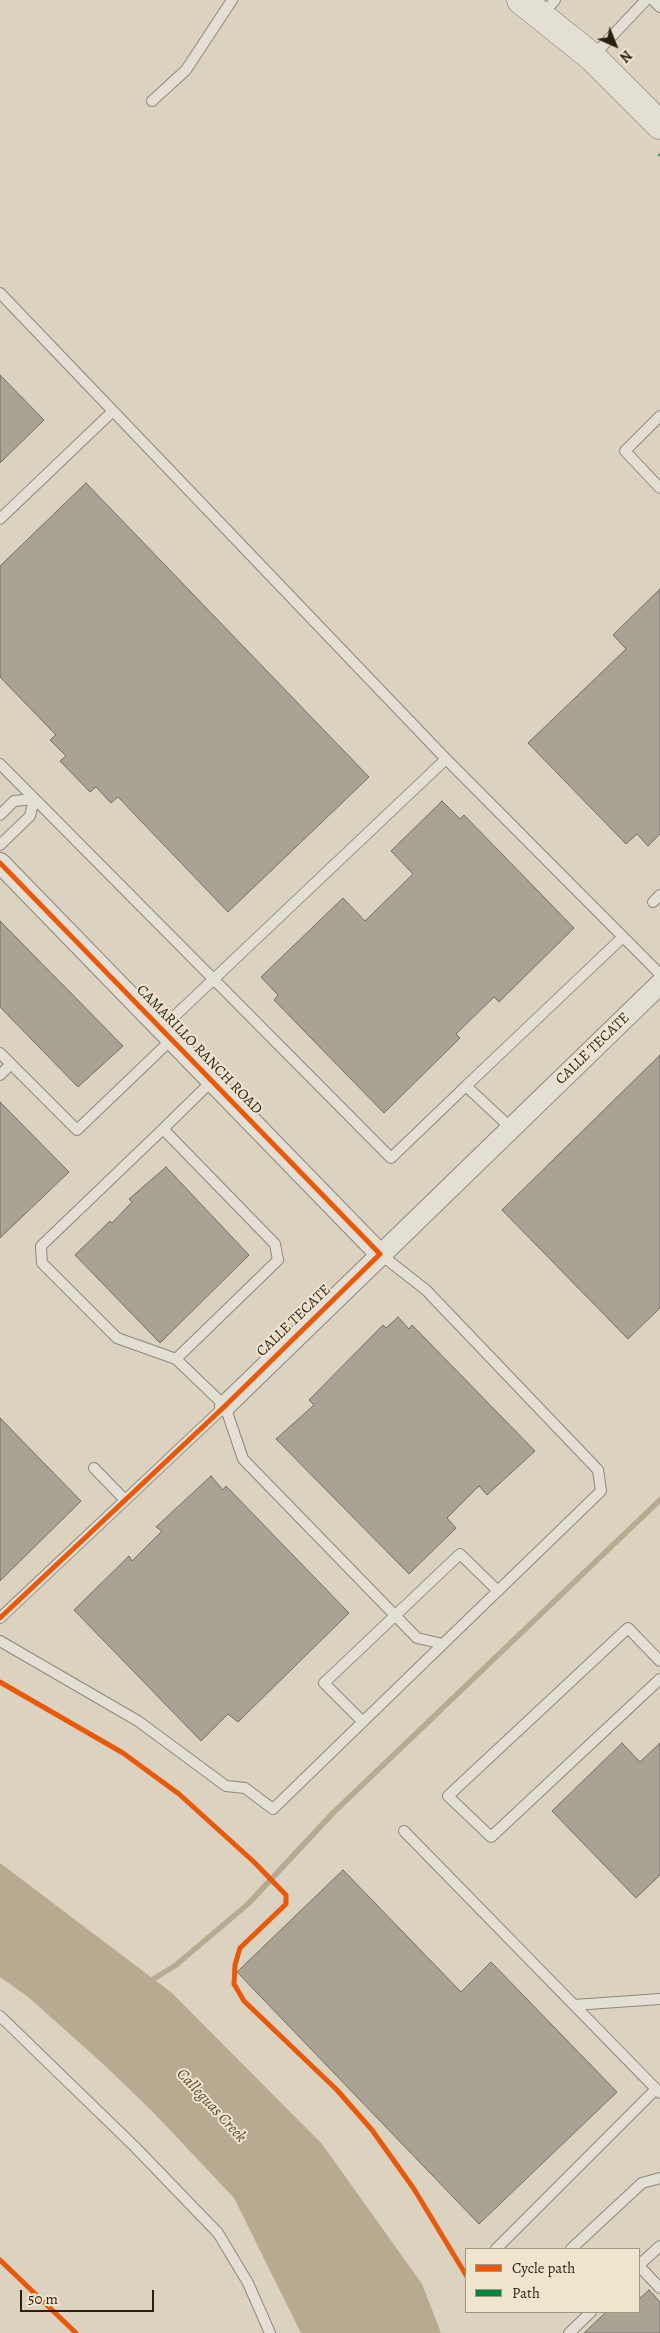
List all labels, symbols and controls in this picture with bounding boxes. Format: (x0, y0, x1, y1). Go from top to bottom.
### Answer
north arrow (590, 20, 640, 70)
text: N (616, 46, 636, 67)
street label: CAMARILLO RANCH ROAD (132, 981, 266, 1119)
street label: CALLE TECATE (552, 1009, 634, 1089)
street label: CALLE TECATE (253, 1281, 335, 1361)
water label: Calleguas Creek (172, 2065, 250, 2147)
legend (465, 2248, 640, 2313)
text: Cycle path (512, 2258, 575, 2278)
scale bar (22, 2280, 156, 2312)
text: Path (512, 2283, 540, 2303)
text: 50 m (28, 2289, 58, 2309)

